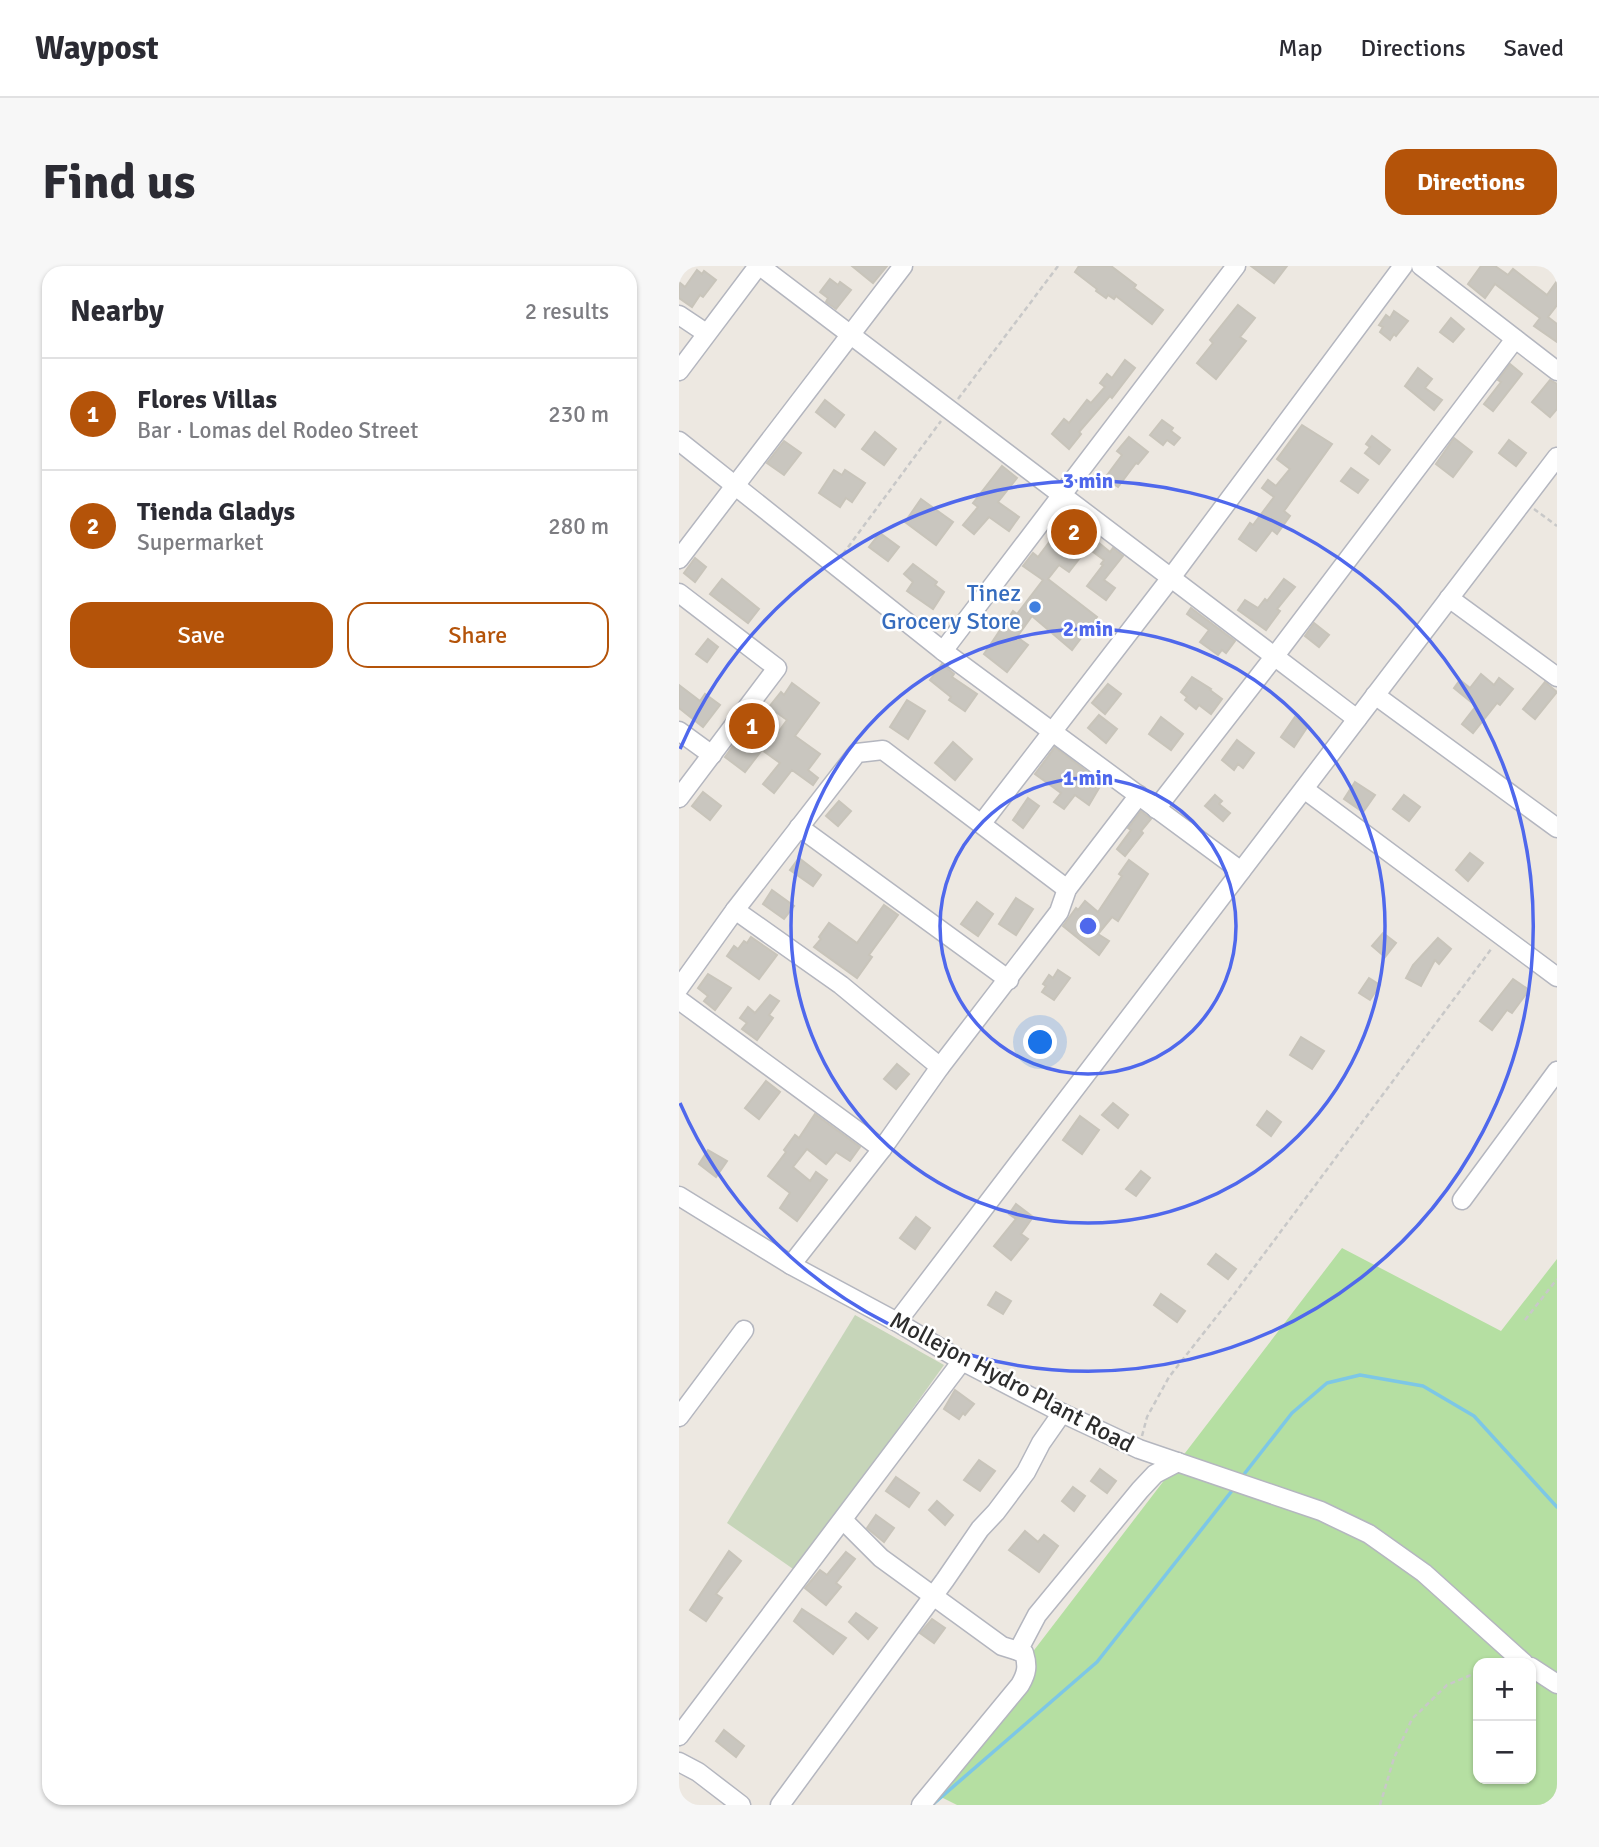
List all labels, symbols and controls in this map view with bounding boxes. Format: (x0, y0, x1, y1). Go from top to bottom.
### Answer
text: Waypost (35, 28, 159, 69)
text: Map (1278, 33, 1323, 63)
text: Directions (1361, 33, 1466, 63)
text: Saved (1504, 33, 1564, 63)
button: Directions (1385, 149, 1557, 215)
text: Find us (42, 152, 195, 212)
text: Nearby (70, 293, 164, 330)
text: 2 results (525, 297, 609, 326)
text: Flores Villas (137, 384, 277, 416)
text: 1 (87, 400, 99, 429)
text: 230 m (548, 400, 609, 429)
text: Bar · Lomas del Rodeo Street (137, 416, 418, 445)
text: 3 min (1063, 468, 1113, 494)
text: Tienda Gladys (137, 496, 295, 528)
pin: 2 (1051, 506, 1097, 558)
text: 2 (87, 512, 99, 541)
text: 280 m (548, 512, 609, 541)
text: Supermarket (137, 528, 264, 557)
place label: Tinez Grocery Store (881, 578, 1021, 636)
marker: Tinez Grocery Store (1027, 599, 1043, 615)
button: Save (70, 602, 333, 668)
button: Share (347, 602, 609, 668)
text: 2 min (1063, 616, 1113, 642)
pin: 1 (729, 700, 775, 752)
text: 1 min (1063, 765, 1113, 791)
centre of rings (1076, 914, 1100, 938)
your location (1023, 1025, 1057, 1059)
street label: Mollejon Hydro Plant Road (885, 1305, 1139, 1459)
map controls (1473, 1658, 1536, 1784)
button: + (1473, 1658, 1536, 1721)
button: − (1473, 1721, 1536, 1784)

